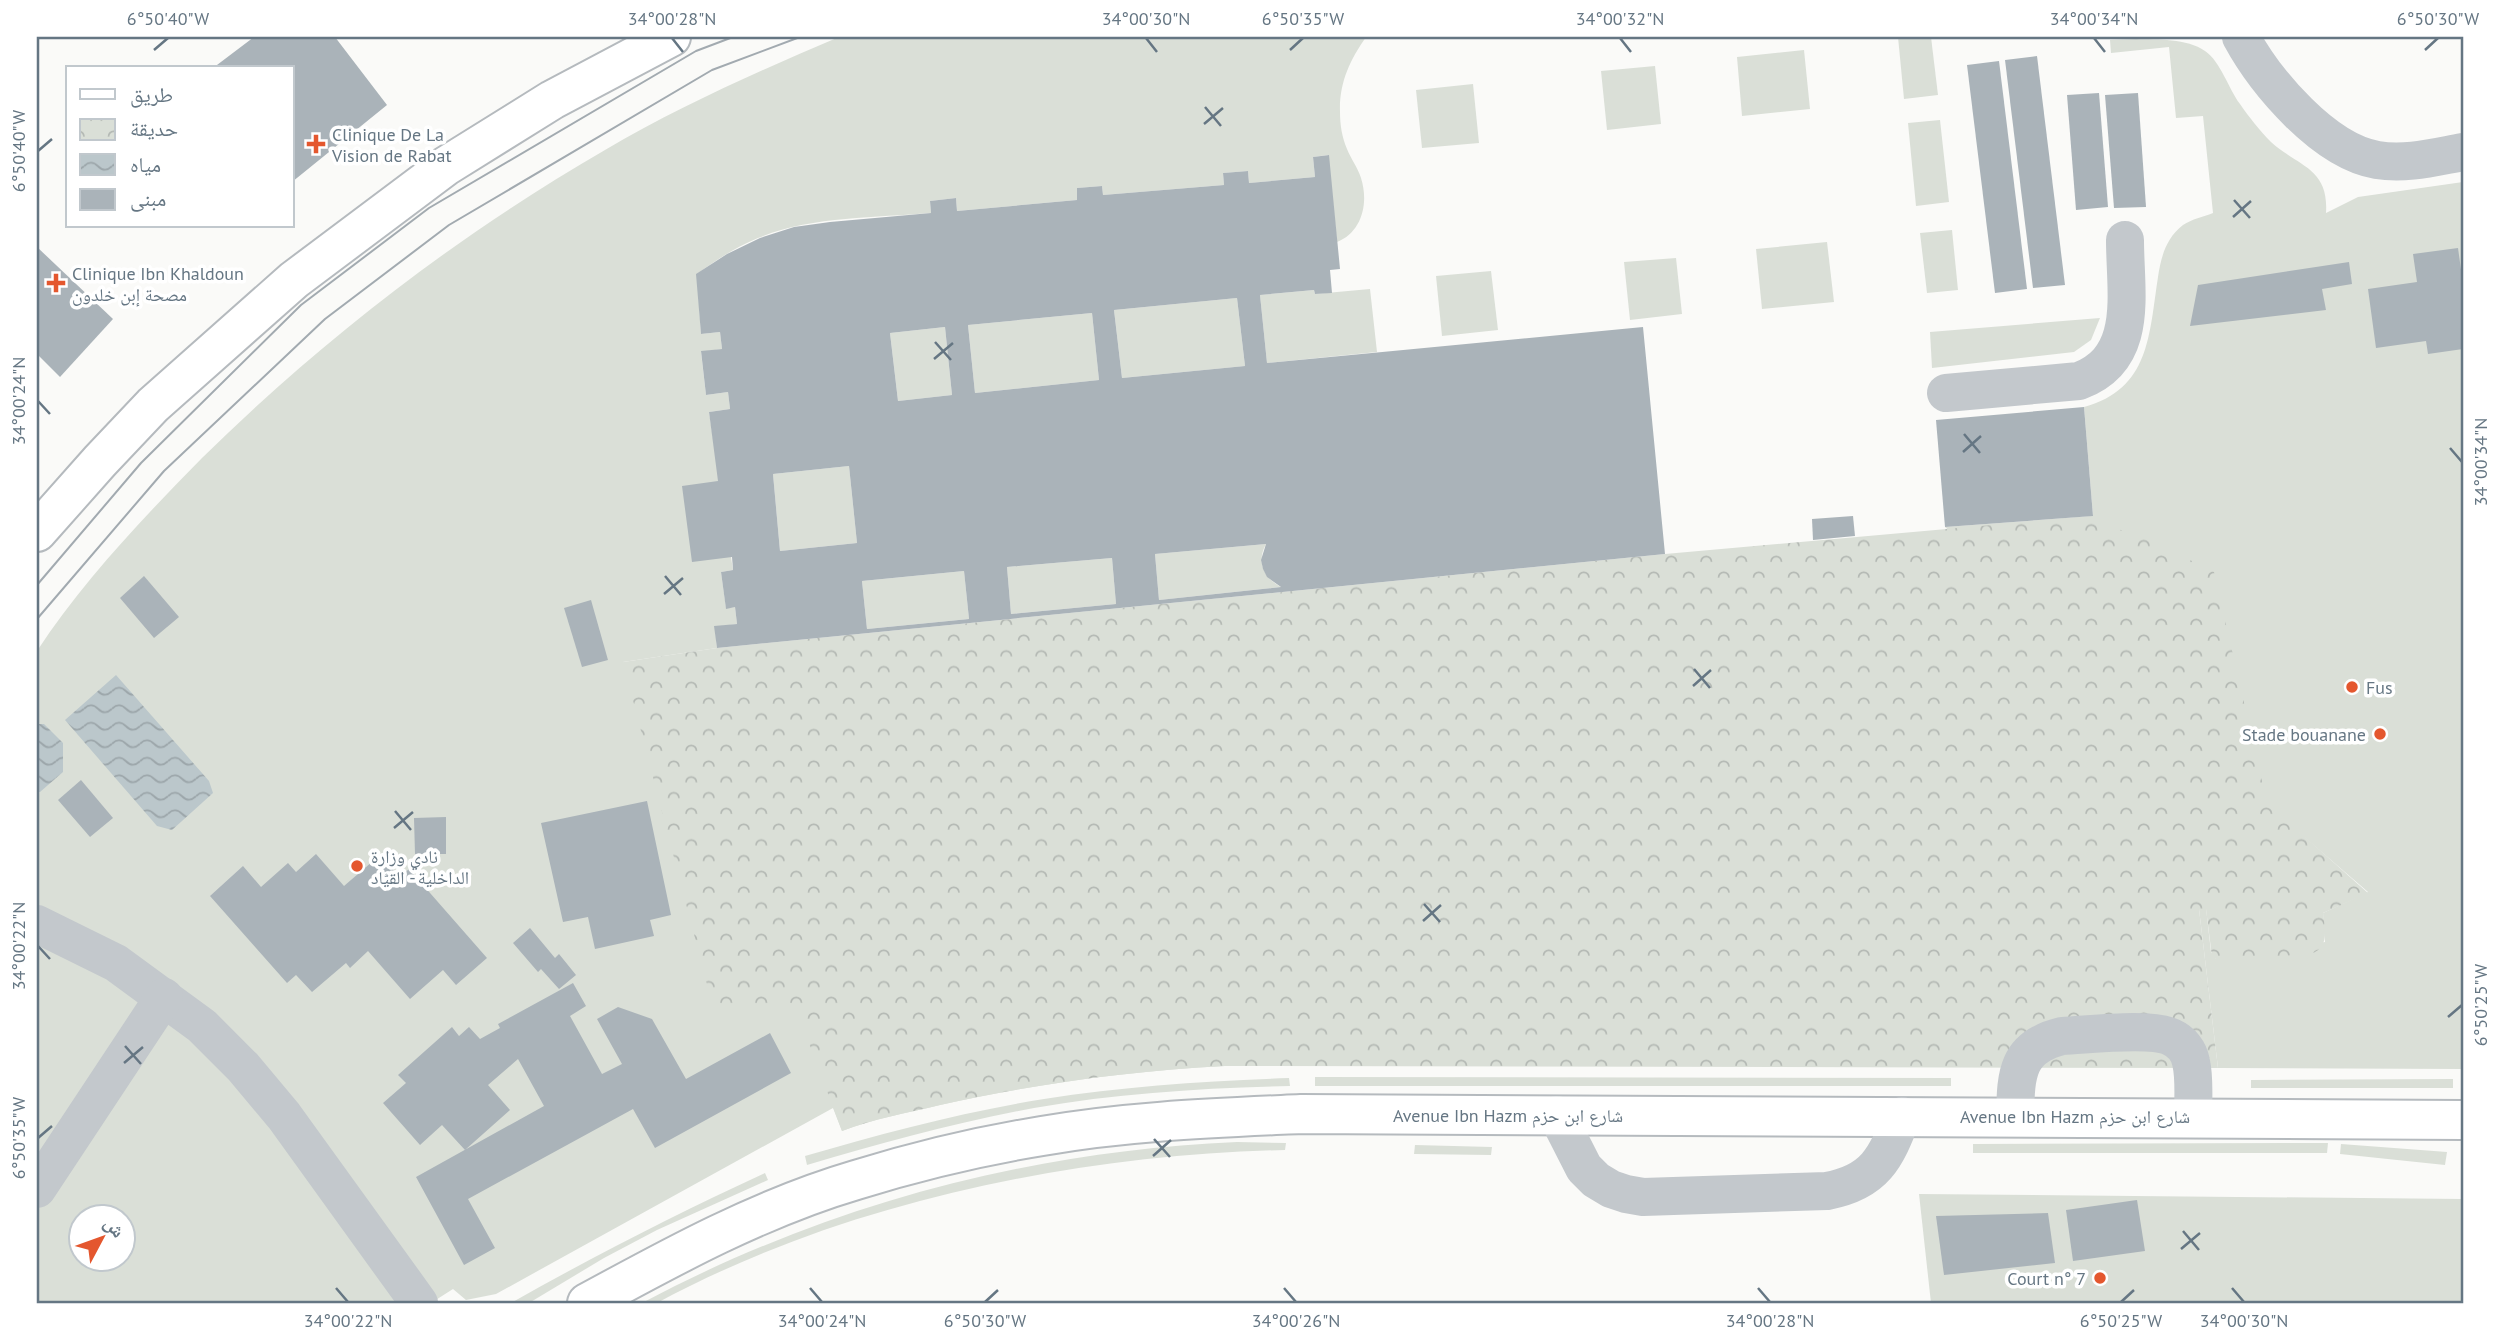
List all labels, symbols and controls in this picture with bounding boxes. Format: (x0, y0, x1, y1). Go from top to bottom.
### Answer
text: 6°50'40"W (127, 7, 209, 30)
text: 34°00'28"N (628, 7, 716, 30)
text: 34°00'30"N (1102, 7, 1190, 30)
text: 6°50'35"W (1262, 7, 1344, 30)
text: 34°00'32"N (1576, 7, 1664, 30)
text: 34°00'34"N (2050, 7, 2138, 30)
text: 6°50'30"W (2397, 7, 2479, 30)
legend (66, 66, 294, 228)
text: طريق (130, 81, 173, 108)
text: 6°50'40"W (7, 110, 30, 192)
text: حديقة (130, 115, 178, 142)
place label: Clinique De La Vision de Rabat (331, 123, 452, 167)
marker: Clinique De La Vision de Rabat (306, 134, 326, 154)
text: مياه (130, 151, 161, 178)
text: مبنى (130, 185, 166, 212)
place label: Clinique Ibn Khaldoun مصحة إبن خلدون (72, 262, 244, 306)
marker: Clinique Ibn Khaldoun مصحة إبن خلدون (46, 273, 66, 293)
text: 34°00'24"N (7, 357, 30, 445)
text: 34°00'34"N (2469, 418, 2492, 506)
place label: Fus (2366, 676, 2393, 699)
marker: Fus (2344, 679, 2360, 695)
place label: Stade bouanane (2242, 723, 2366, 746)
marker: Stade bouanane (2372, 726, 2388, 742)
place label: نادي وزارة الداخلية - القيّاد (371, 845, 469, 889)
marker: نادي وزارة الداخلية - القيّاد (349, 858, 365, 874)
text: 34°00'22"N (7, 902, 30, 990)
text: 6°50'25"W (2469, 964, 2492, 1046)
text: 6°50'35"W (7, 1097, 30, 1179)
street label: Avenue Ibn Hazm شارع ابن حزم (1393, 1104, 1623, 1128)
street label: Avenue Ibn Hazm شارع ابن حزم (1960, 1105, 2190, 1129)
north arrow (66, 1204, 136, 1274)
text: ش (99, 1211, 131, 1242)
place label: Court n° 7 (2007, 1267, 2086, 1290)
marker: Court n° 7 (2092, 1270, 2108, 1286)
text: 34°00'22"N (304, 1309, 392, 1332)
text: 34°00'24"N (778, 1309, 866, 1332)
text: 6°50'30"W (944, 1309, 1026, 1332)
text: 34°00'26"N (1252, 1309, 1340, 1332)
text: 34°00'28"N (1726, 1309, 1814, 1332)
text: 6°50'25"W (2080, 1309, 2162, 1332)
text: 34°00'30"N (2200, 1309, 2288, 1332)

